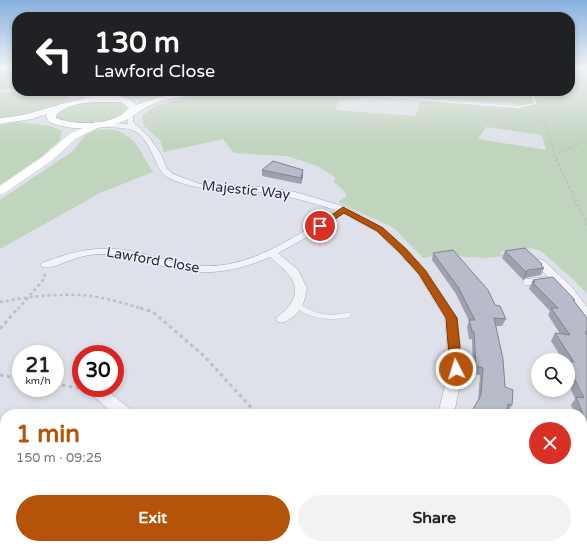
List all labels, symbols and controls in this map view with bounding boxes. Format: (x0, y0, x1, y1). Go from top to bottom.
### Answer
text: 130 m (94, 26, 180, 60)
icon: left (28, 28, 80, 80)
text: Lawford Close (94, 60, 215, 82)
street label: Majestic Way (201, 177, 291, 203)
pin (303, 209, 337, 243)
icon: arrive (309, 215, 331, 237)
street label: Lawford Close (105, 243, 201, 277)
speed limit sign: 30 (72, 345, 124, 397)
position arrow (435, 348, 477, 390)
map controls (531, 353, 575, 397)
button: search (531, 353, 575, 397)
text: 21 (25, 354, 51, 378)
text: km/h (25, 375, 51, 387)
text: 1 min (16, 420, 80, 449)
button: close (529, 422, 571, 464)
text: 150 m · 09:25 (16, 450, 102, 466)
button: Exit (16, 495, 290, 541)
button: Share (298, 495, 571, 541)

